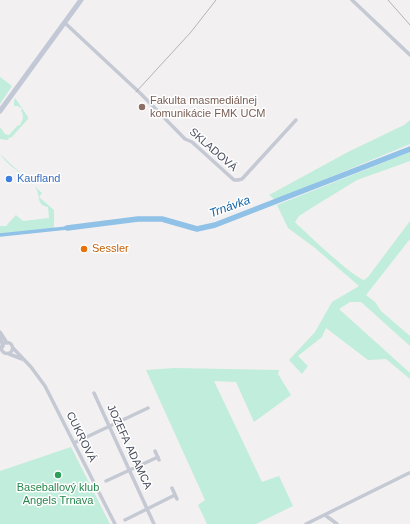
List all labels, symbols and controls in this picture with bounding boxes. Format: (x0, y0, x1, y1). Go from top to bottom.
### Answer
place label: Fakulta masmediálnej komunikácie FMK UCM (150, 94, 266, 120)
marker: Fakulta masmediálnej komunikácie FMK UCM (137, 102, 147, 112)
street label: SKLADOVÁ (186, 126, 240, 174)
place label: Kaufland (17, 172, 60, 186)
marker: Kaufland (4, 174, 14, 184)
water label: Trnávka (208, 193, 252, 221)
place label: Sessler (92, 242, 129, 256)
marker: Sessler (79, 244, 89, 254)
street label: JOZEFA ADAMCA (104, 403, 154, 491)
street label: CUKROVÁ (63, 410, 99, 464)
marker: Baseballový klub Angels Trnava (53, 470, 63, 480)
place label: Baseballový klub Angels Trnava (17, 481, 99, 507)

